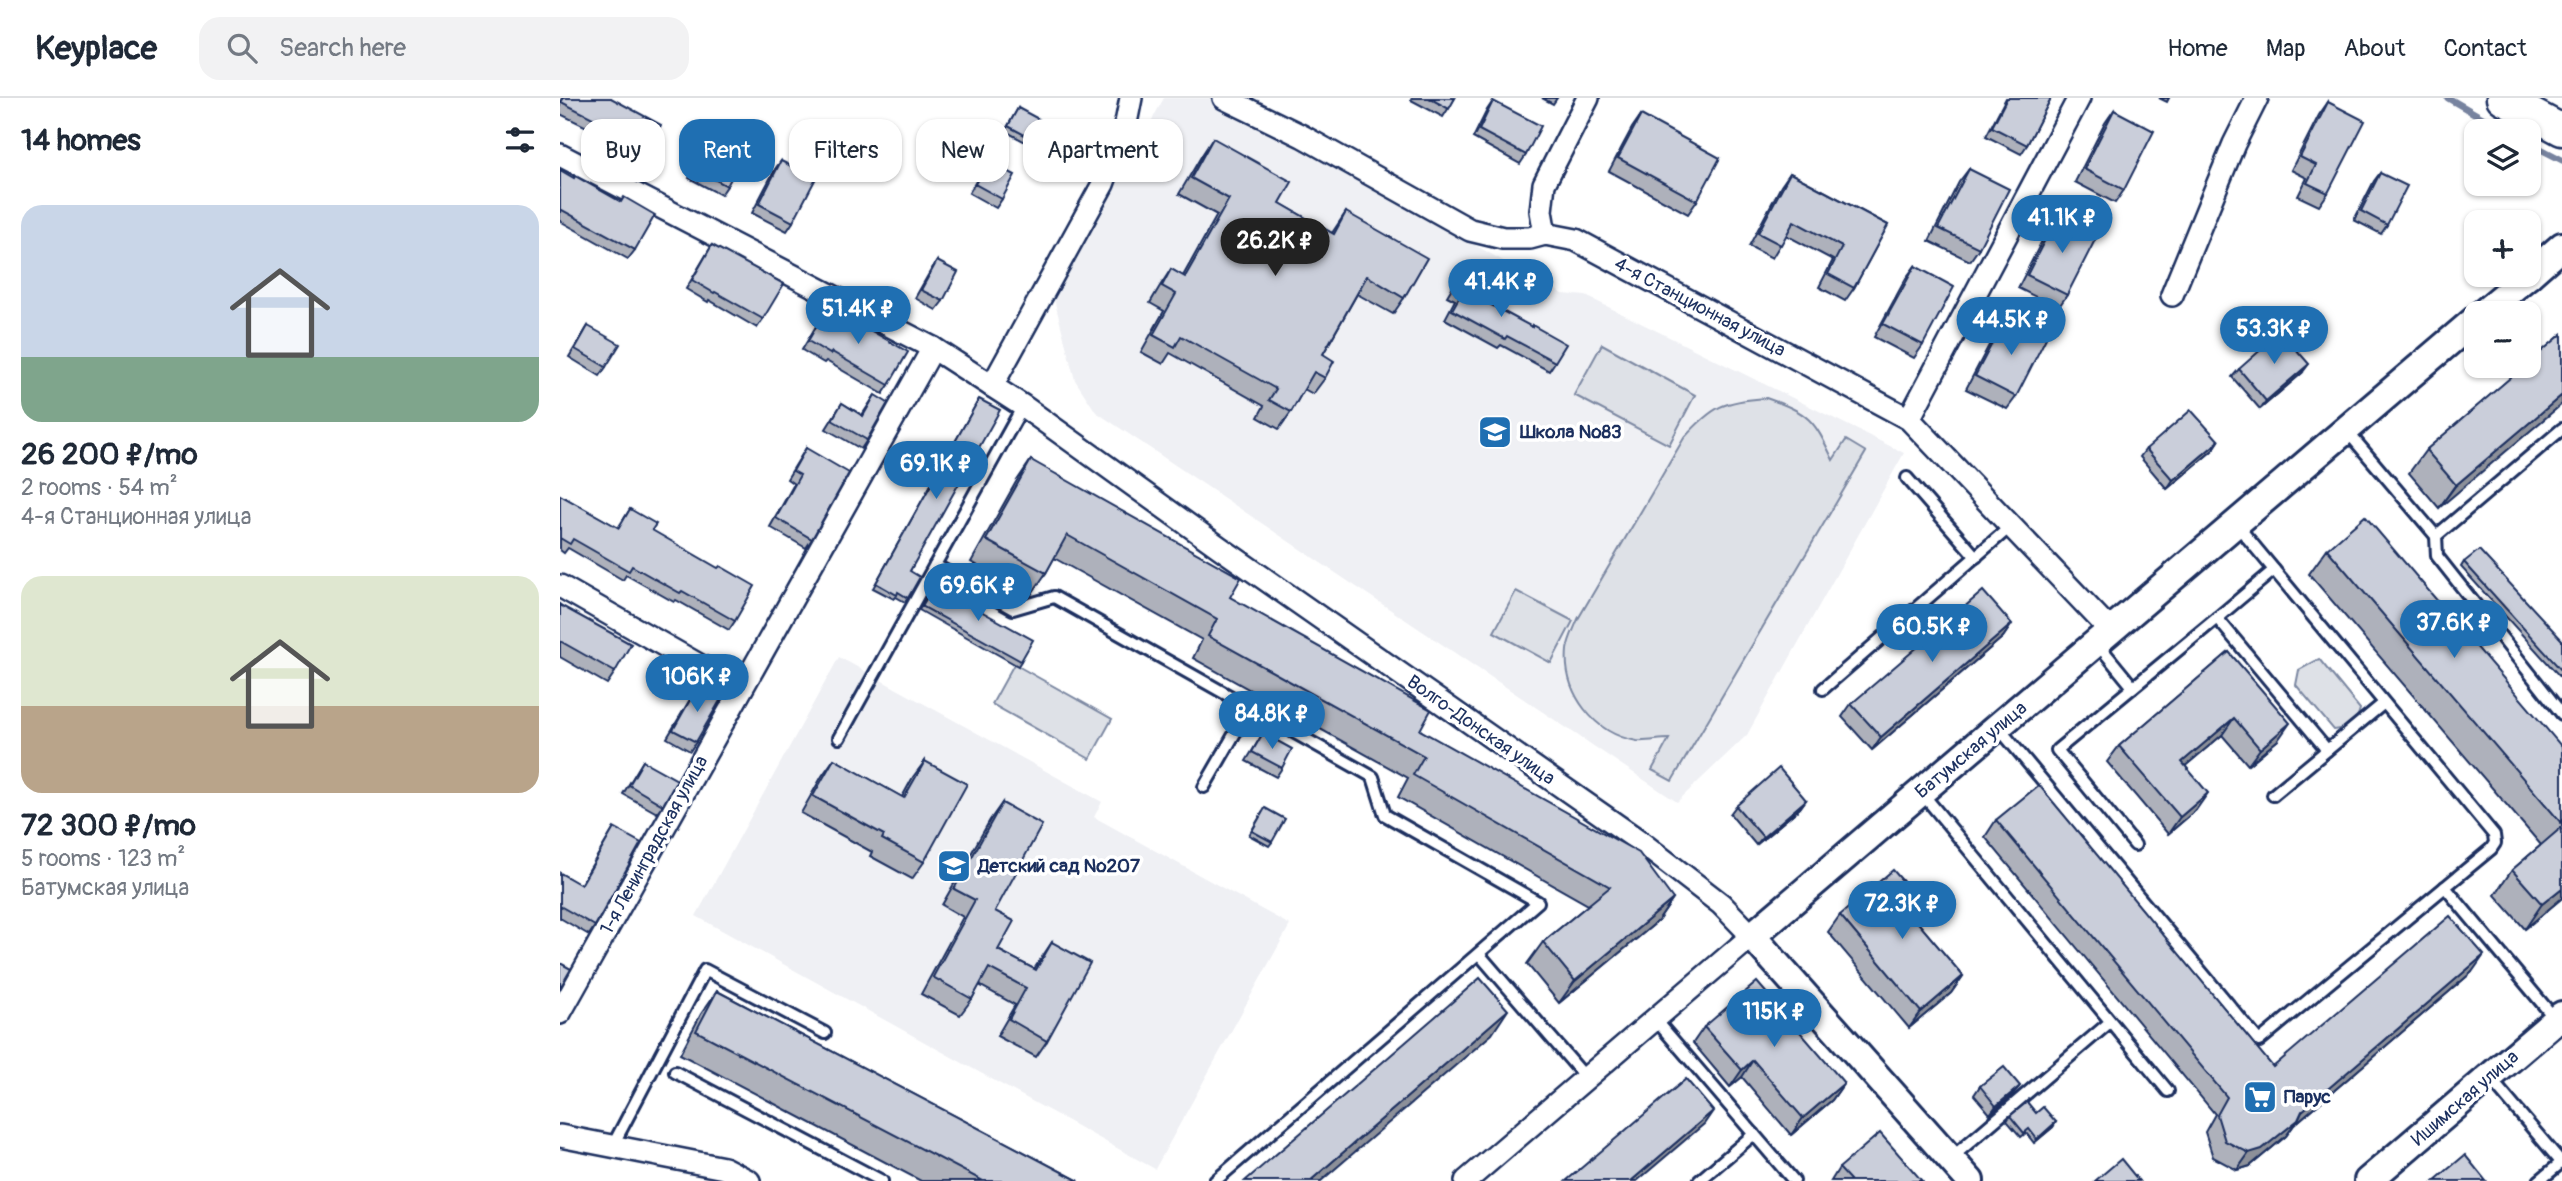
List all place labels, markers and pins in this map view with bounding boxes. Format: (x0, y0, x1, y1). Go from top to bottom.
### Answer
pin: 41.1K ₽ (1997, 195, 2127, 255)
pin: 26.2K ₽ (1210, 218, 1340, 278)
pin: 41.4K ₽ (1436, 260, 1566, 319)
pin: 51.4K ₽ (793, 286, 923, 346)
pin: 44.5K ₽ (1946, 298, 2076, 357)
pin: 53.3K ₽ (2209, 306, 2339, 366)
school or university icon: Школа №83 (1476, 413, 1514, 451)
place label: Школа №83 (1519, 420, 1622, 444)
pin: 69.1K ₽ (871, 442, 1001, 501)
pin: 69.6K ₽ (913, 564, 1043, 623)
pin: 37.6K ₽ (2389, 601, 2519, 660)
pin: 60.5K ₽ (1867, 604, 1997, 664)
pin: 106K ₽ (640, 654, 754, 714)
pin: 84.8K ₽ (1207, 692, 1337, 751)
school or university icon: Детский сад №207 (935, 847, 973, 885)
place label: Детский сад №207 (977, 854, 1141, 878)
pin: 72.3K ₽ (1837, 882, 1967, 941)
pin: 115K ₽ (1717, 990, 1831, 1049)
supermarket icon: Парус (2241, 1078, 2279, 1116)
place label: Парус (2284, 1085, 2331, 1109)

